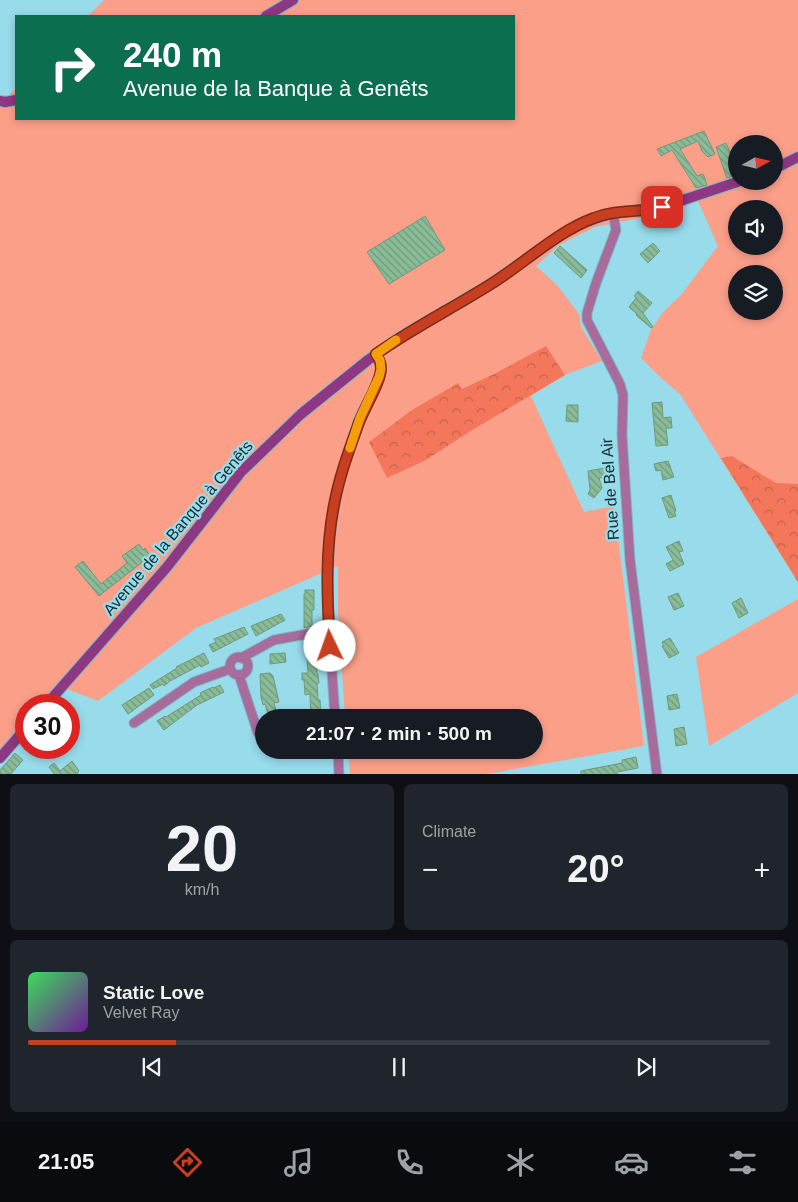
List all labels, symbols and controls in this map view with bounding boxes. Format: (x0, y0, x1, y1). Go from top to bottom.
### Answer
icon: right (40, 35, 105, 100)
text: 240 m (123, 35, 222, 74)
text: Avenue de la Banque à Genêts (123, 76, 428, 101)
north arrow (728, 135, 782, 190)
map controls (728, 135, 783, 320)
pin (641, 186, 683, 228)
icon: arrive (648, 193, 676, 221)
button: sound (728, 200, 783, 255)
button: layers (728, 265, 783, 320)
street label: Avenue de la Banque à Genêts (100, 437, 256, 619)
street label: Rue de Bel Air (598, 437, 622, 541)
position arrow (303, 619, 355, 671)
speed limit sign: 30 (15, 694, 80, 759)
text: 21:07 · 2 min · 500 m (306, 723, 492, 744)
text: 20 (166, 812, 238, 885)
text: Climate (422, 823, 476, 840)
text: 20° (567, 848, 625, 890)
text: − (422, 854, 438, 885)
text: + (754, 854, 770, 885)
text: km/h (185, 881, 219, 898)
text: Static Love (103, 982, 204, 1003)
text: Velvet Ray (103, 1004, 179, 1021)
icon: previous (138, 1053, 166, 1081)
icon: pause (385, 1053, 413, 1081)
icon: next (632, 1053, 660, 1081)
icon: directions (170, 1145, 205, 1180)
icon: music (281, 1145, 316, 1180)
icon: phone (392, 1145, 427, 1180)
icon: climate (503, 1145, 538, 1180)
icon: car (614, 1145, 649, 1180)
icon: filters (725, 1145, 760, 1180)
text: 21:05 (38, 1149, 94, 1174)

